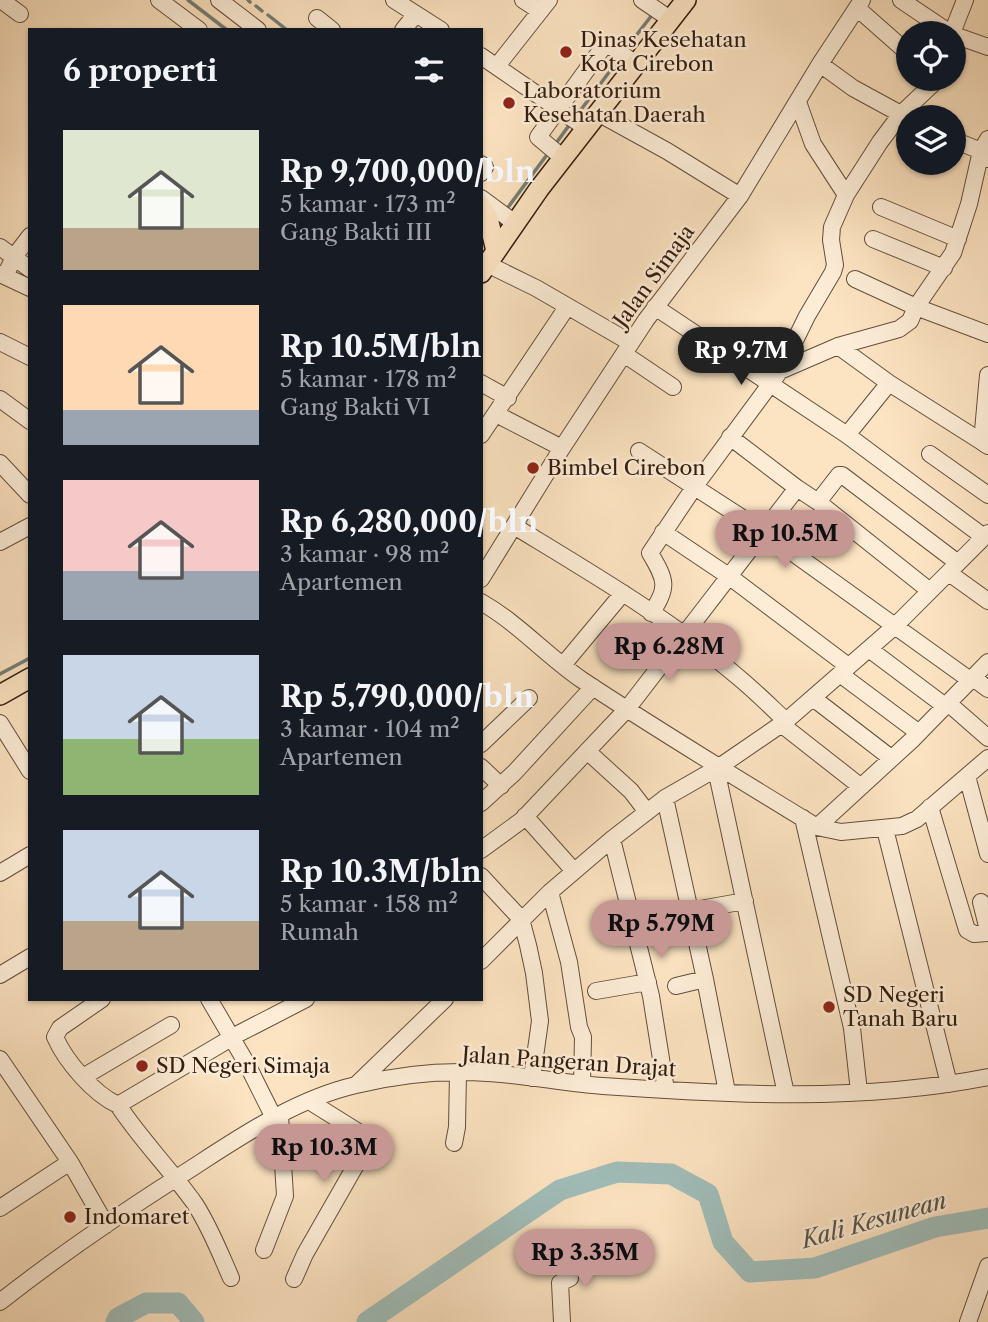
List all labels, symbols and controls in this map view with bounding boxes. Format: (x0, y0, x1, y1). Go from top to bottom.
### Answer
map controls (896, 21, 966, 175)
button: locate (896, 21, 966, 91)
place label: Dinas Kesehatan Kota Cirebon (580, 27, 747, 76)
marker: Dinas Kesehatan Kota Cirebon (558, 44, 574, 60)
icon: filters (410, 51, 448, 89)
text: 6 properti (63, 52, 217, 89)
place label: Laboratorium Kesehatan Daerah (523, 78, 706, 127)
marker: Laboratorium Kesehatan Daerah (501, 95, 517, 111)
button: layers (896, 105, 966, 175)
text: Rp 9,700,000/bln (280, 153, 535, 190)
icon: home (119, 158, 203, 242)
text: 5 kamar · 173 m² (280, 190, 456, 218)
text: Gang Bakti III (280, 218, 432, 246)
street label: Jalan Simaja (606, 219, 700, 334)
text: Rp 10.5M/bln (280, 328, 481, 365)
pin: Rp 9.7M (676, 328, 806, 387)
icon: home (119, 333, 203, 417)
text: Rp 9.7M (694, 336, 788, 364)
text: 5 kamar · 178 m² (280, 365, 457, 393)
text: Gang Bakti VI (280, 393, 430, 421)
place label: Bimbel Cirebon (547, 455, 705, 480)
marker: Bimbel Cirebon (525, 460, 541, 476)
text: Rp 6,280,000/bln (280, 503, 538, 540)
icon: home (119, 508, 203, 592)
pin: Rp 10.5M (713, 510, 857, 570)
text: Rp 10.5M (732, 519, 838, 547)
text: 3 kamar · 98 m² (280, 540, 449, 568)
text: Apartemen (280, 568, 403, 596)
pin: Rp 6.28M (597, 624, 741, 683)
text: Rp 6.28M (613, 632, 725, 660)
text: Rp 5,790,000/bln (280, 678, 534, 715)
icon: home (119, 683, 203, 767)
text: 3 kamar · 104 m² (280, 715, 460, 743)
text: Apartemen (280, 743, 403, 771)
text: Rp 10.3M/bln (280, 853, 482, 890)
icon: home (119, 858, 203, 942)
text: 5 kamar · 158 m² (280, 890, 458, 918)
pin: Rp 5.79M (589, 900, 733, 960)
text: Rp 5.79M (607, 909, 715, 937)
text: Rumah (280, 918, 359, 946)
place label: SD Negeri Tanah Baru (843, 982, 958, 1031)
marker: SD Negeri Tanah Baru (821, 999, 837, 1015)
street label: Jalan Pangeran Drajat (458, 1041, 678, 1081)
place label: SD Negeri Simaja (156, 1053, 331, 1078)
marker: SD Negeri Simaja (134, 1058, 150, 1074)
pin: Rp 10.3M (252, 1124, 396, 1184)
text: Rp 10.3M (270, 1133, 378, 1161)
water label: Kali Kesunean (796, 1186, 950, 1255)
place label: Indomaret (84, 1204, 190, 1229)
marker: Indomaret (62, 1209, 78, 1225)
pin: Rp 3.35M (513, 1230, 657, 1289)
text: Rp 3.35M (531, 1238, 639, 1266)

